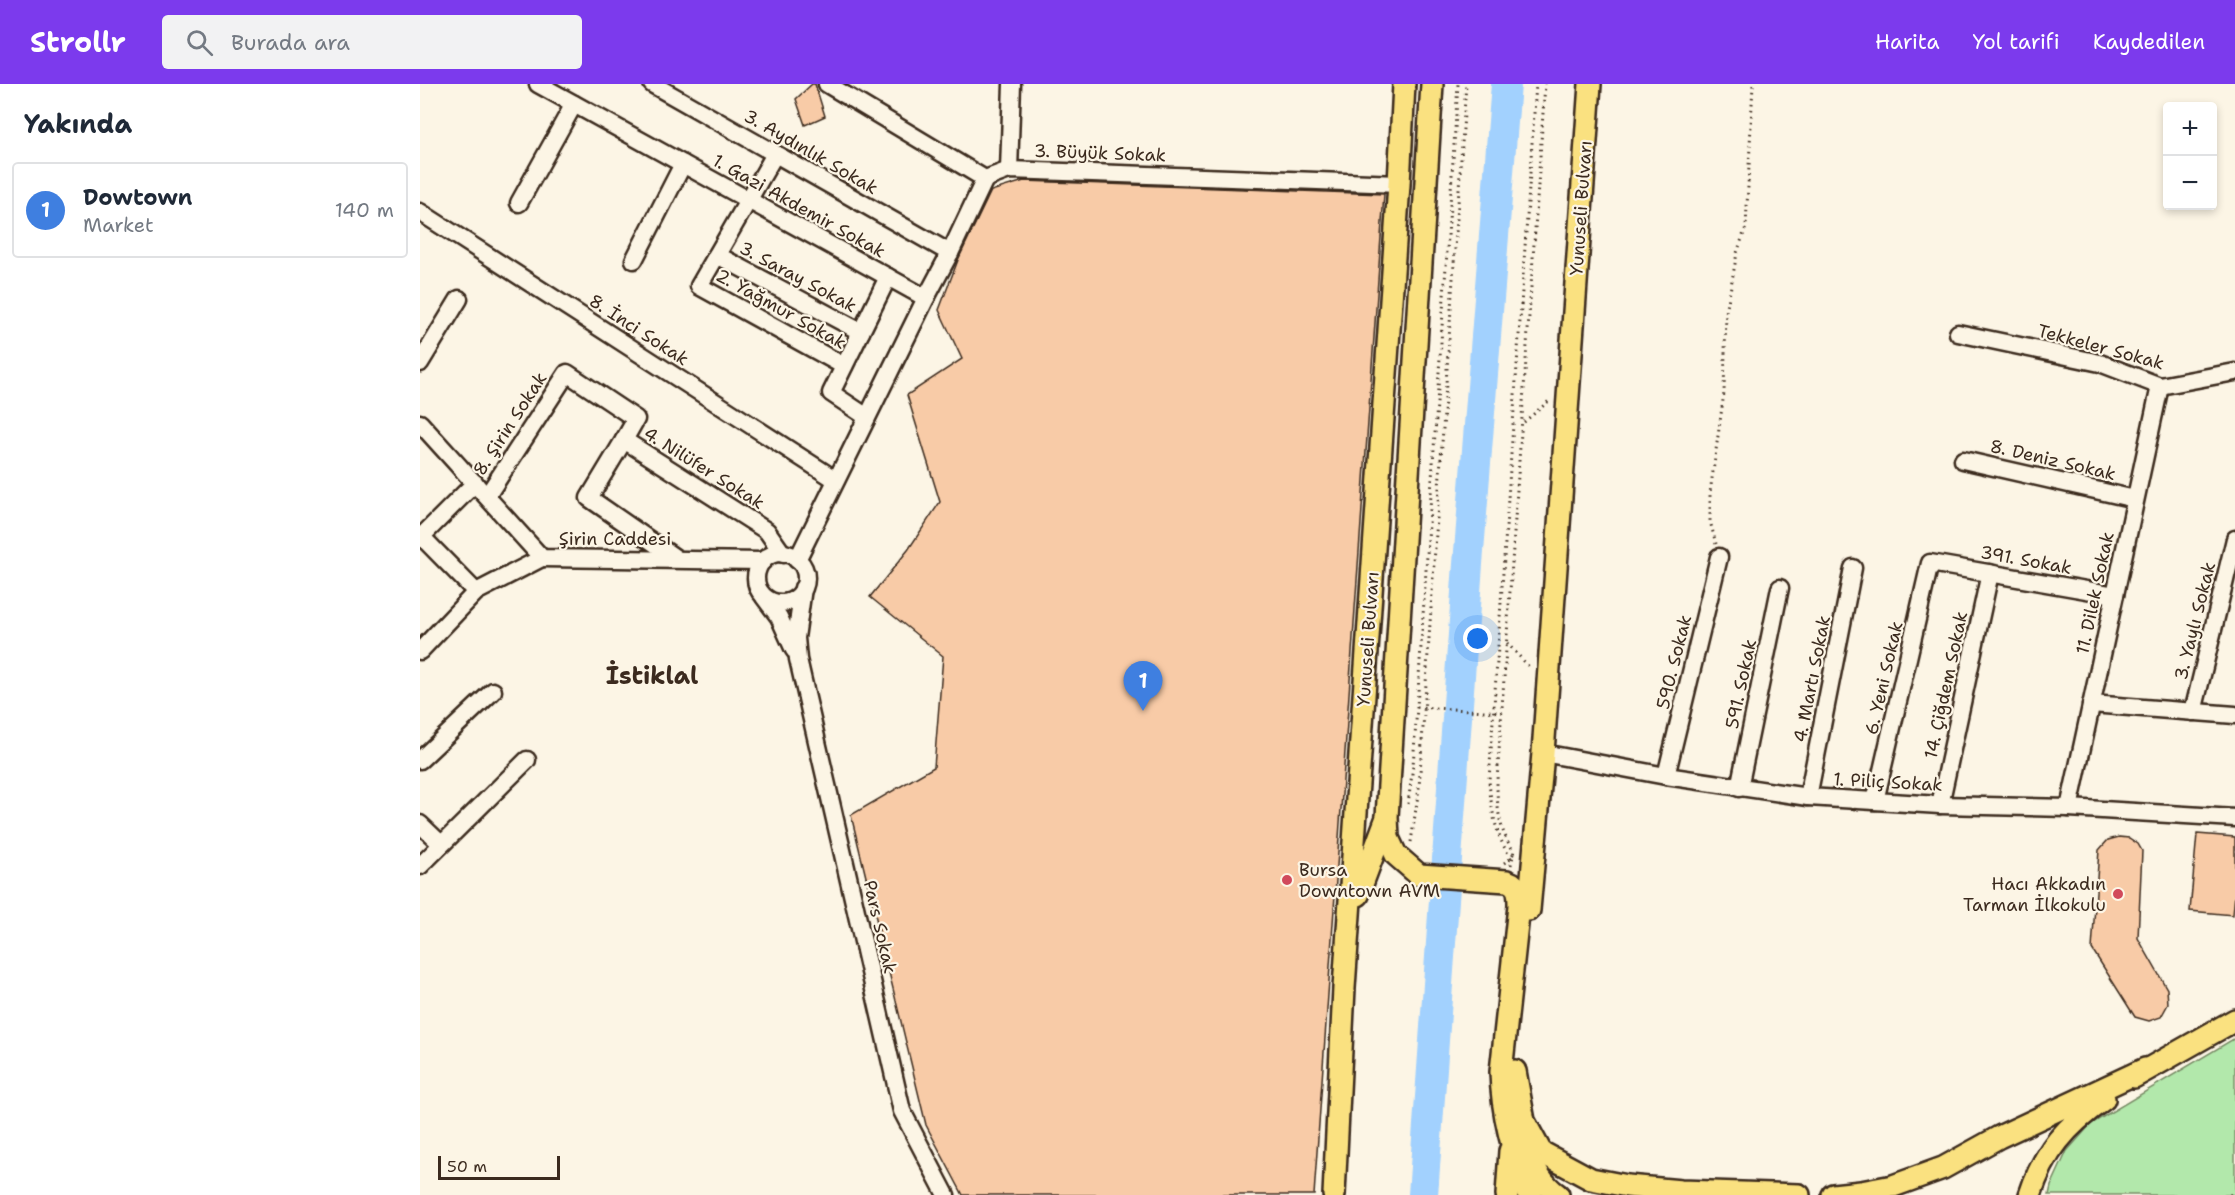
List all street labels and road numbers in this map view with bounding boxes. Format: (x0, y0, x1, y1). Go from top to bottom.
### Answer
street label: 3. Aydınlık Sokak (739, 104, 883, 200)
street label: 3. Büyük Sokak (1033, 139, 1167, 167)
street label: Yunuseli Bulvarı (1564, 140, 1598, 276)
street label: 1. Gazi Akdemir Sokak (708, 148, 890, 264)
street label: 3. Saray Sokak (735, 236, 861, 318)
street label: 2. Yağmur Sokak (712, 263, 850, 355)
street label: 8. İnci Sokak (584, 289, 694, 371)
street label: Tekkeler Sokak (2035, 319, 2167, 375)
street label: 8. Şirin Sokak (468, 368, 552, 480)
street label: 4. Nilüfer Sokak (639, 421, 769, 515)
street label: 8. Deniz Sokak (1988, 434, 2118, 486)
street label: Şirin Caddesi (559, 527, 671, 551)
street label: 11. Dilek Sokak (2070, 530, 2120, 656)
street label: 391. Sokak (1978, 540, 2074, 580)
street label: 3. Yaylı Sokak (2169, 559, 2221, 683)
street label: Yunuseli Bulvarı (1351, 571, 1385, 707)
street label: 14. Çiğdem Sokak (1919, 609, 1973, 761)
street label: 590. Sokak (1651, 612, 1697, 712)
street label: 4. Martı Sokak (1788, 614, 1836, 744)
street label: 6. Yeni Sokak (1859, 619, 1909, 737)
street label: 591. Sokak (1720, 637, 1762, 731)
street label: 1. Piliç Sokak (1833, 767, 1943, 797)
street label: Pars Sokak (858, 878, 902, 976)

